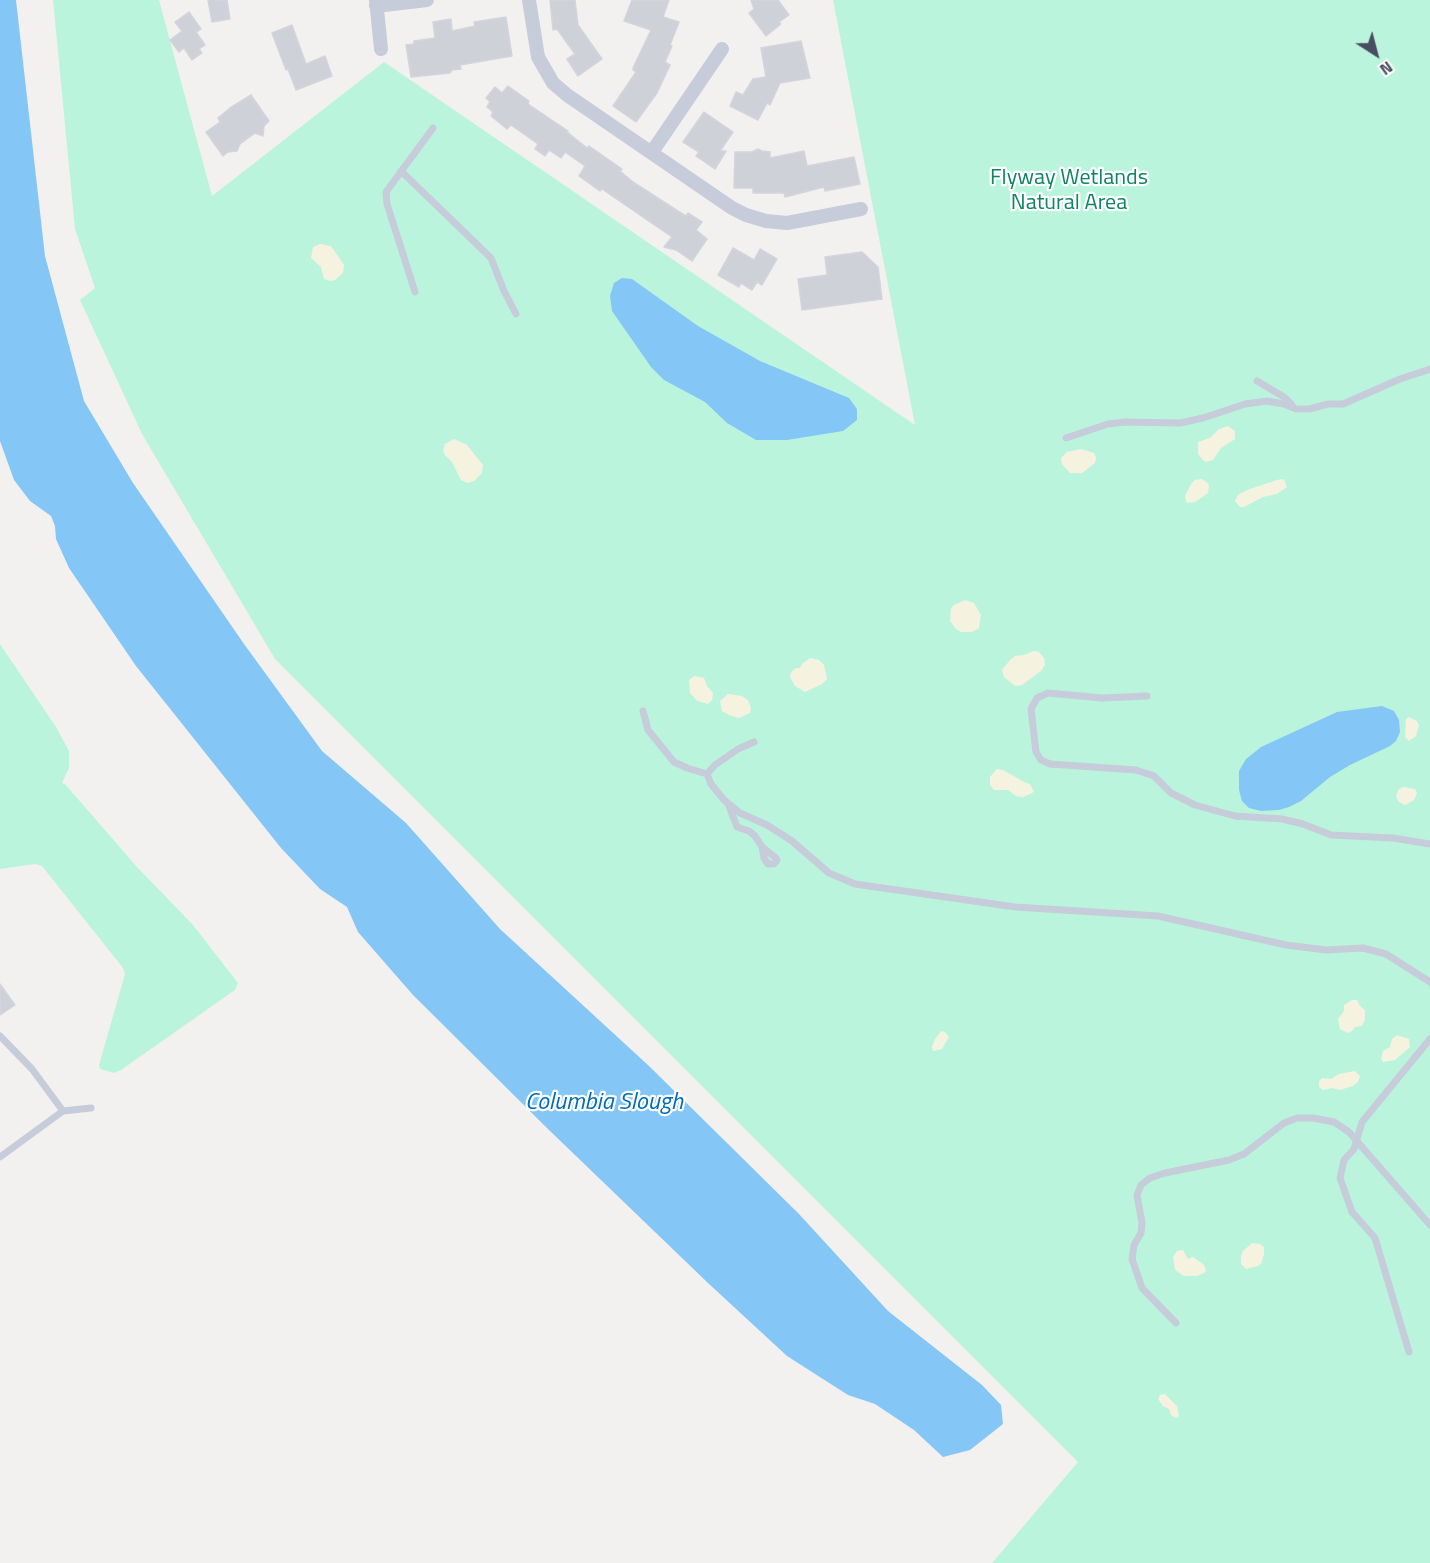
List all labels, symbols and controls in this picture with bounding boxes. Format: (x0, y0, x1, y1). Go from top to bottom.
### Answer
north arrow (1346, 24, 1406, 84)
text: N (1375, 56, 1398, 82)
park label: Flyway Wetlands Natural Area (990, 166, 1148, 218)
water label: Columbia Slough (525, 1089, 683, 1117)

